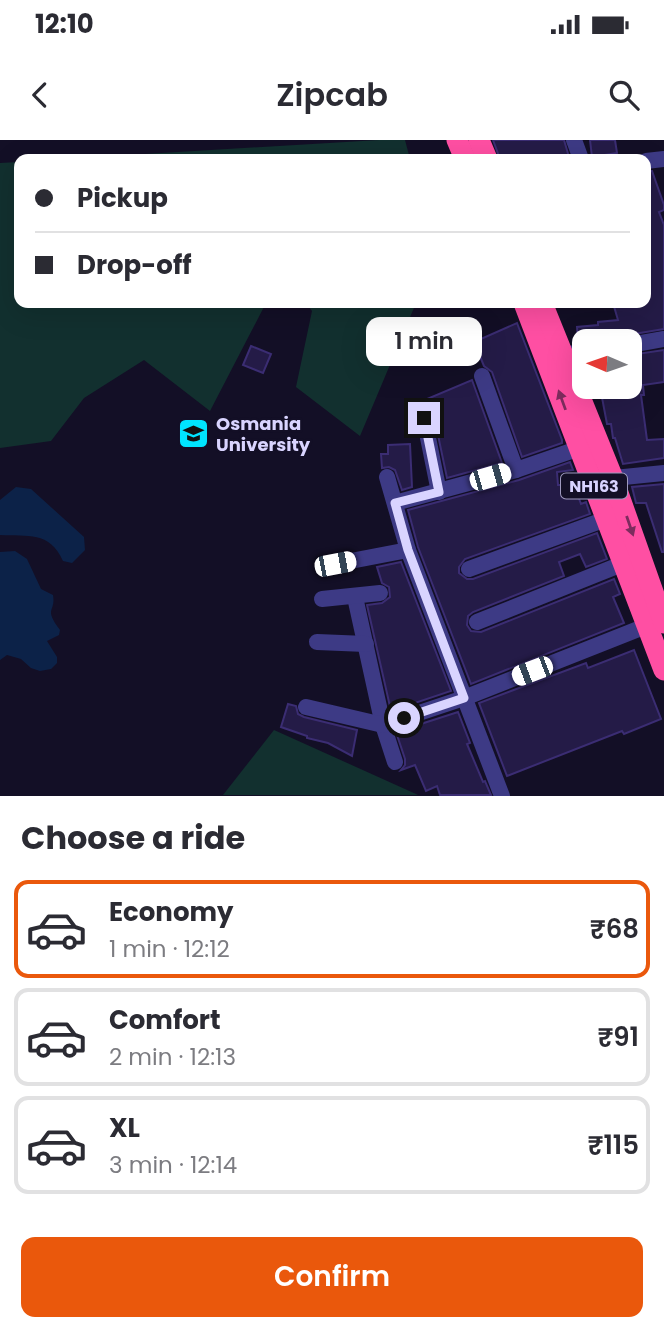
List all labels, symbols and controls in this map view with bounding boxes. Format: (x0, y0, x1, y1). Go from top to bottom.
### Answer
text: 12:10 (35, 6, 94, 42)
text: Zipcab (276, 72, 388, 117)
icon: back (21, 76, 59, 114)
icon: search (605, 76, 643, 114)
text: Pickup (77, 180, 168, 216)
text: Drop-off (77, 247, 192, 283)
callout: 1 min (366, 316, 482, 366)
text: 1 min (394, 325, 454, 357)
north arrow (572, 329, 642, 399)
map controls (572, 329, 642, 399)
one-way arrow (556, 390, 567, 411)
route end (408, 402, 440, 434)
place label: Osmania University (216, 411, 311, 457)
school or university icon: Osmania University (176, 416, 210, 450)
car (467, 461, 514, 493)
road number: NH163 (561, 474, 627, 498)
one-way arrow (625, 516, 636, 537)
car (313, 550, 358, 578)
car (509, 654, 556, 688)
route start (388, 702, 420, 734)
text: Choose a ride (21, 815, 245, 860)
text: Economy (109, 894, 233, 930)
icon: car (25, 898, 88, 961)
text: ₹68 (590, 911, 639, 947)
text: 1 min · 12:12 (109, 933, 230, 965)
text: Comfort (109, 1002, 221, 1038)
icon: car (25, 1006, 88, 1069)
text: ₹91 (597, 1019, 639, 1055)
text: 2 min · 12:13 (109, 1041, 236, 1073)
text: XL (109, 1110, 140, 1146)
icon: car (25, 1114, 88, 1177)
text: ₹115 (588, 1127, 639, 1163)
text: 3 min · 12:14 (109, 1149, 237, 1181)
button: Confirm (21, 1237, 643, 1317)

